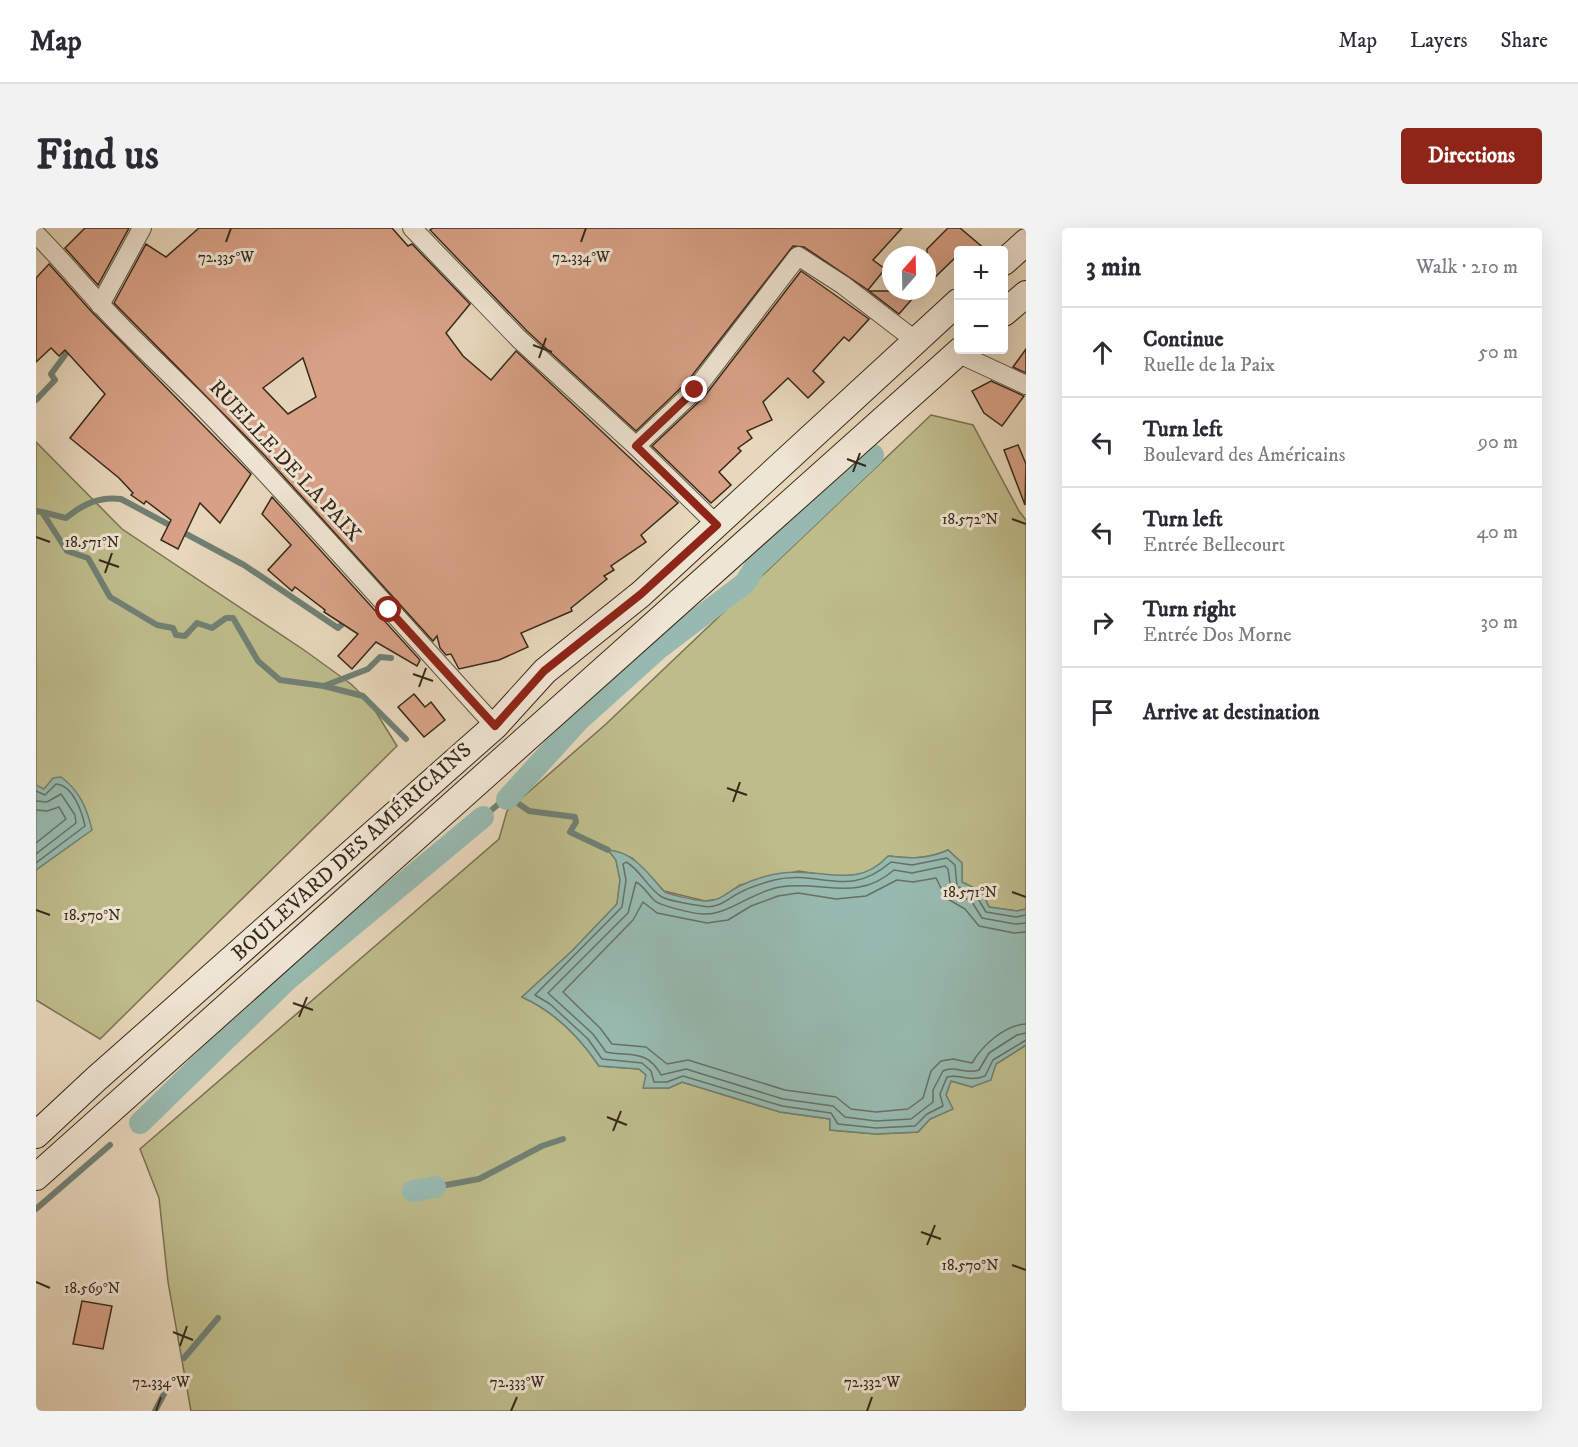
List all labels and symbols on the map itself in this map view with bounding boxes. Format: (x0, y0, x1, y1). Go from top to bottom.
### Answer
north arrow (882, 246, 936, 300)
text: 72.335°W (198, 248, 254, 267)
text: 72.334°W (552, 248, 610, 267)
street label: RUELLE DE LA PAIX (203, 375, 367, 547)
route end (681, 376, 707, 402)
text: 18.572°N (942, 510, 998, 529)
text: 18.571°N (65, 533, 119, 552)
route start (375, 596, 401, 622)
street label: BOULEVARD DES AMÉRICAINS (226, 737, 477, 967)
text: 18.571°N (943, 883, 997, 902)
text: 18.570°N (64, 906, 120, 925)
text: 18.570°N (942, 1256, 998, 1275)
text: 18.569°N (64, 1279, 120, 1298)
text: 72.334°W (132, 1373, 190, 1392)
text: 72.333°W (490, 1373, 544, 1392)
text: 72.332°W (844, 1373, 900, 1392)

